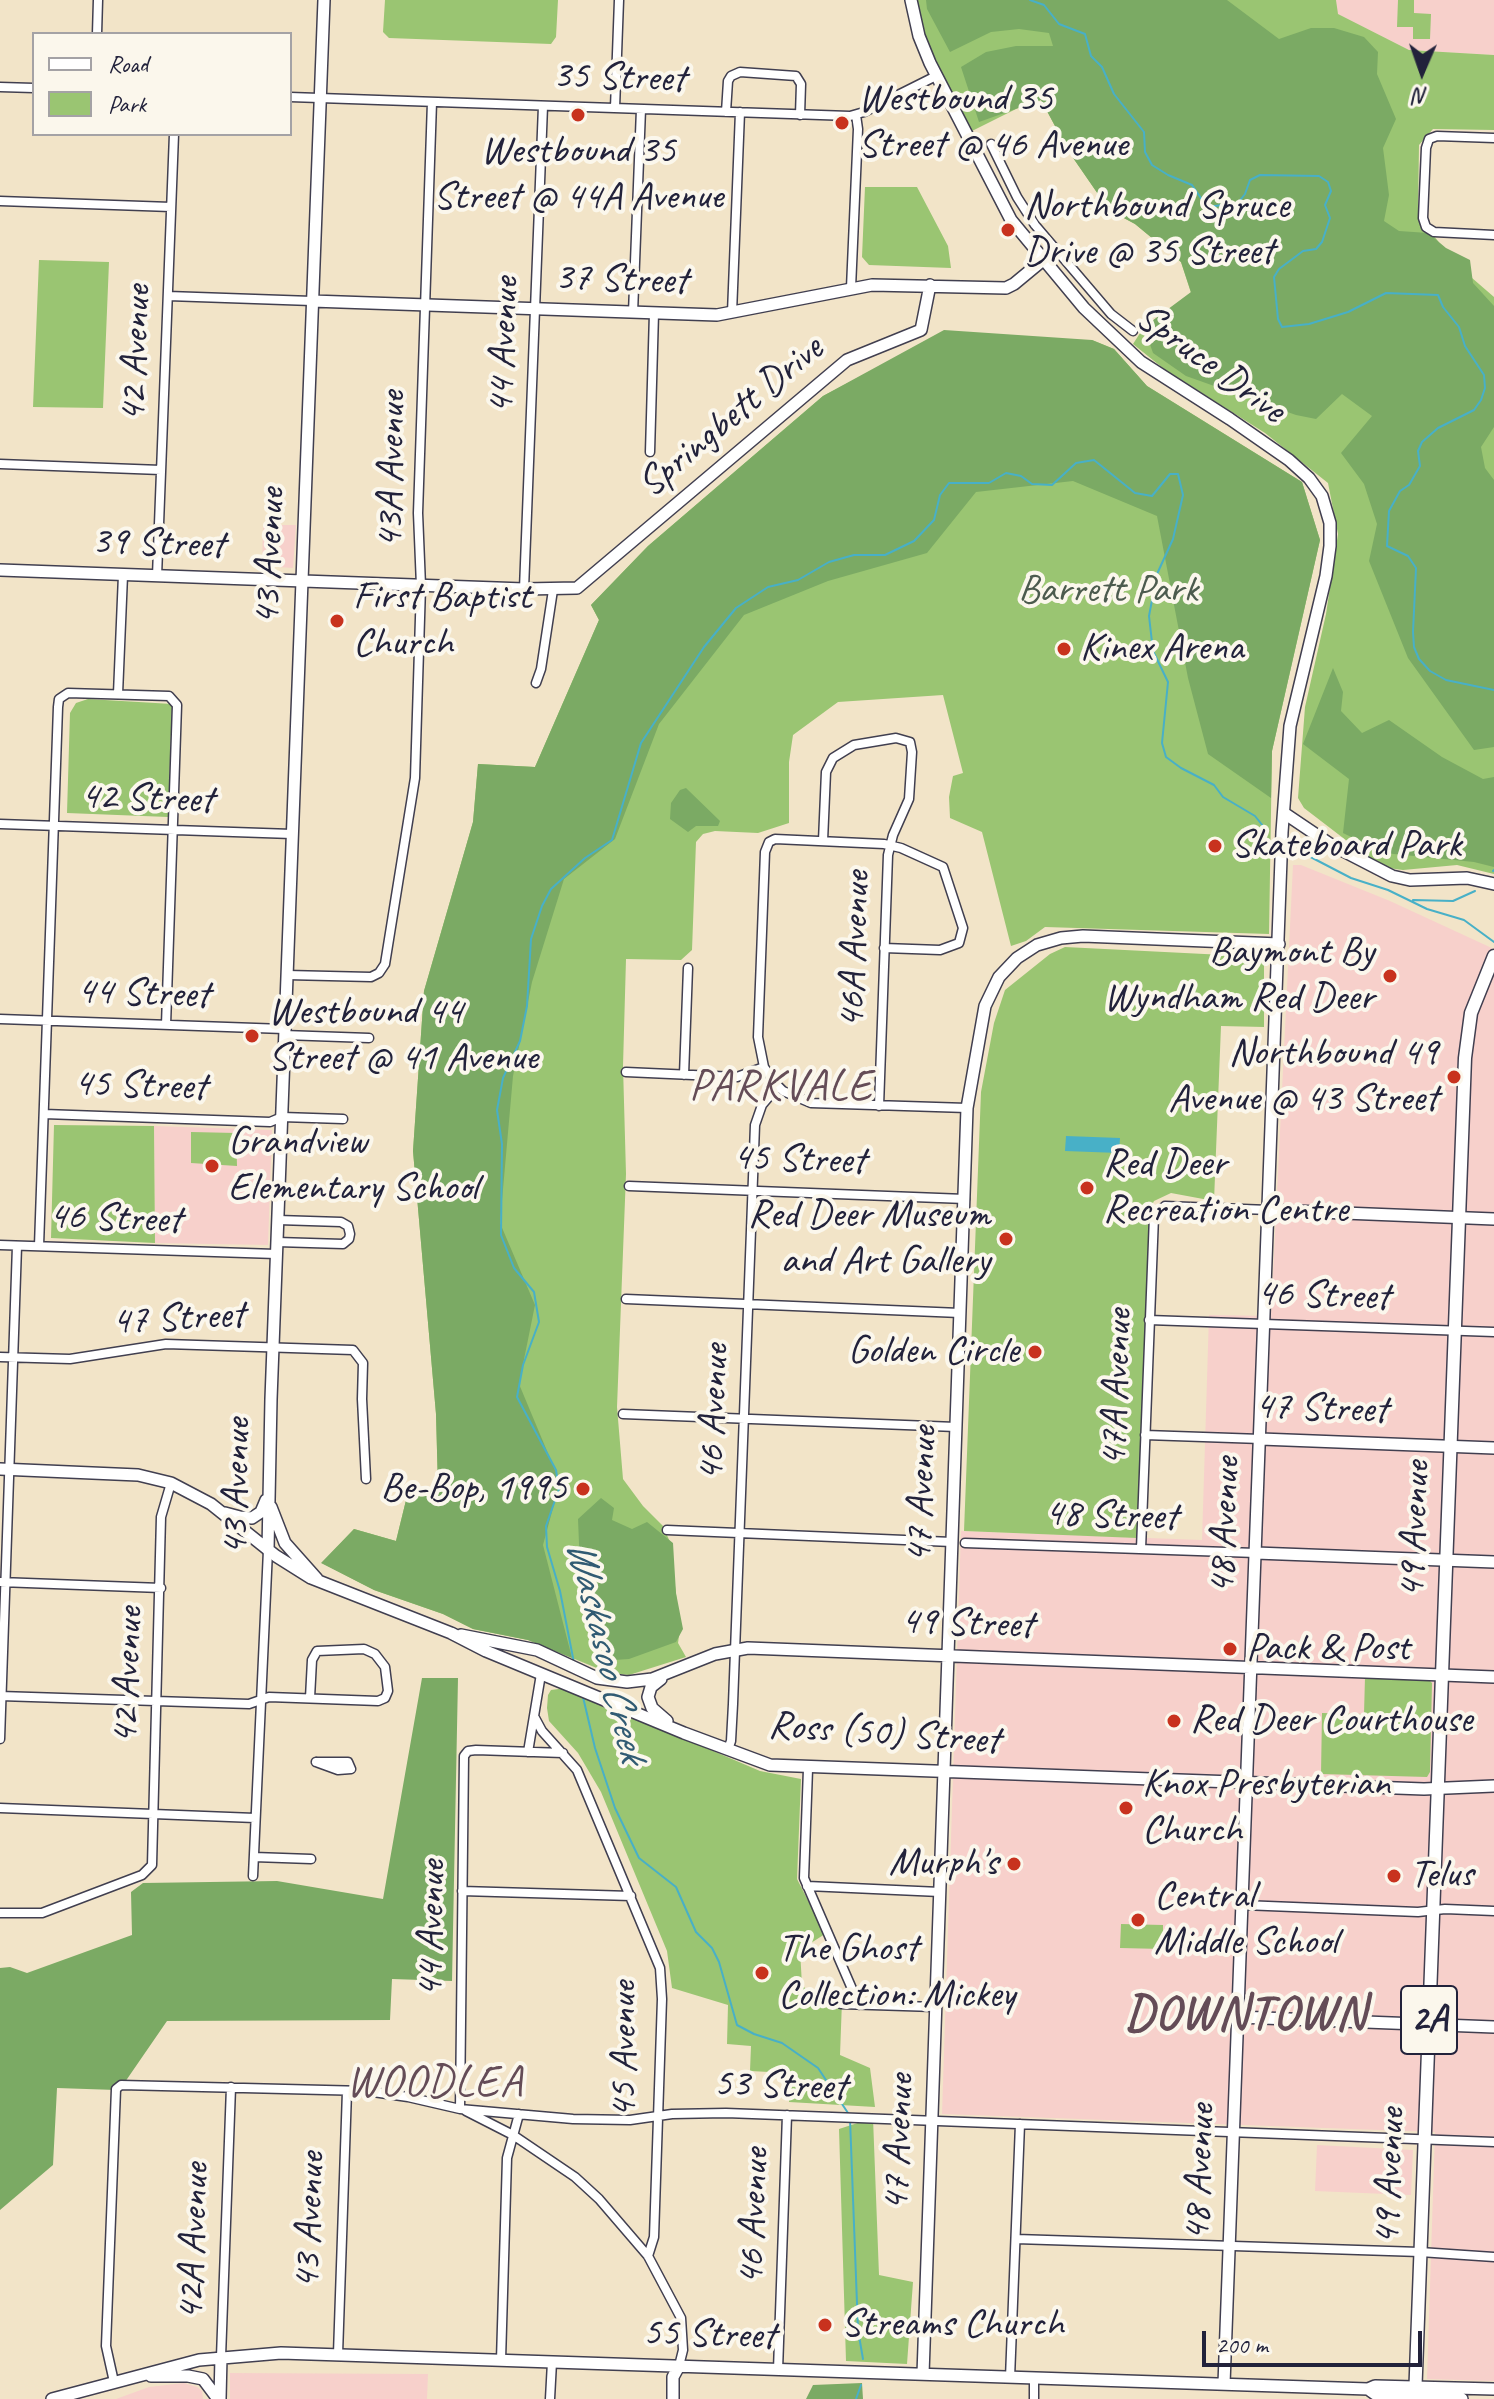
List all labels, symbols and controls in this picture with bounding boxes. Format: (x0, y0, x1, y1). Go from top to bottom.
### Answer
legend (32, 32, 292, 136)
north arrow (1382, 32, 1462, 112)
text: Road (108, 49, 148, 79)
street label: 35 Street (552, 52, 686, 104)
place label: Westbound 35 Street @ 46 Avenue (858, 76, 1128, 170)
text: N (1414, 82, 1428, 110)
text: Park (108, 89, 146, 119)
marker: Westbound 35 Street @ 44A Avenue (569, 106, 587, 124)
marker: Westbound 35 Street @ 46 Avenue (833, 114, 851, 132)
place label: Westbound 35 Street @ 44A Avenue (433, 128, 723, 222)
place label: Northbound Spruce Drive @ 35 Street (1024, 183, 1289, 277)
marker: Northbound Spruce Drive @ 35 Street (999, 221, 1017, 239)
street label: 37 Street (554, 254, 688, 306)
street label: 44 Avenue (478, 276, 530, 416)
street label: 42 Avenue (110, 284, 162, 424)
street label: Spruce Drive (1126, 294, 1294, 434)
street label: Springbett Drive (629, 326, 833, 508)
street label: 43A Avenue (367, 391, 417, 549)
street label: 43 Avenue (244, 487, 296, 627)
street label: 39 Street (91, 518, 225, 570)
park label: Barrett Park (1018, 567, 1198, 615)
place label: First Baptist Church (353, 574, 531, 668)
marker: First Baptist Church (328, 612, 346, 630)
place label: Kinex Arena (1080, 625, 1243, 673)
marker: Kinex Arena (1055, 640, 1073, 658)
street label: 42 Street (80, 773, 214, 825)
place label: Skateboard Park (1231, 822, 1461, 870)
marker: Skateboard Park (1206, 837, 1224, 855)
street label: 46A Avenue (828, 870, 882, 1030)
place label: Baymont By Wyndham Red Deer (1103, 929, 1374, 1023)
marker: Baymont By Wyndham Red Deer (1381, 967, 1399, 985)
street label: 44 Street (76, 968, 210, 1020)
place label: Westbound 44 Street @ 41 Avenue (268, 989, 538, 1083)
marker: Westbound 44 Street @ 41 Avenue (243, 1027, 261, 1045)
place label: Northbound 49 Avenue @ 43 Street (1168, 1030, 1438, 1124)
street label: 45 Street (73, 1060, 207, 1112)
district label: PARKVALE (690, 1061, 872, 1113)
marker: Northbound 49 Avenue @ 43 Street (1445, 1068, 1463, 1086)
place label: Grandview Elementary School (228, 1119, 478, 1213)
street label: 45 Street (732, 1134, 866, 1186)
place label: Red Deer Recreation Centre (1103, 1141, 1348, 1235)
marker: Grandview Elementary School (203, 1157, 221, 1175)
marker: Red Deer Recreation Centre (1078, 1179, 1096, 1197)
place label: Red Deer Museum and Art Gallery (748, 1192, 990, 1286)
street label: 46 Street (48, 1193, 182, 1245)
marker: Red Deer Museum and Art Gallery (997, 1230, 1015, 1248)
street label: 46 Street (1256, 1270, 1390, 1322)
street label: 47 Street (110, 1292, 246, 1346)
street label: 47A Avenue (1090, 1308, 1144, 1468)
place label: Golden Circle (848, 1328, 1019, 1376)
street label: 46 Avenue (688, 1343, 740, 1483)
marker: Golden Circle (1026, 1343, 1044, 1361)
street label: 47 Street (1254, 1383, 1388, 1435)
street label: 43 Avenue (212, 1418, 262, 1556)
street label: 47 Avenue (896, 1425, 948, 1565)
street label: 48 Avenue (1199, 1456, 1251, 1596)
street label: 49 Avenue (1389, 1460, 1441, 1600)
place label: Be-Bop, 1995 (381, 1465, 567, 1513)
marker: Be-Bop, 1995 (574, 1480, 592, 1498)
street label: 48 Street (1044, 1490, 1178, 1542)
water label: Waskasoo Creek (553, 1535, 657, 1767)
street label: 49 Street (900, 1598, 1034, 1650)
street label: 42 Avenue (102, 1606, 154, 1746)
place label: Pack & Post (1246, 1625, 1410, 1673)
marker: Pack & Post (1221, 1640, 1239, 1658)
place label: Red Deer Courthouse (1190, 1697, 1472, 1745)
street label: Ross (50) Street (767, 1702, 1001, 1766)
marker: Red Deer Courthouse (1165, 1712, 1183, 1730)
place label: Knox Presbyterian Church (1142, 1761, 1390, 1855)
marker: Knox Presbyterian Church (1117, 1799, 1135, 1817)
place label: Murph's (889, 1840, 998, 1888)
place label: Telus (1410, 1852, 1473, 1900)
marker: Murph's (1005, 1855, 1023, 1873)
street label: 44 Avenue (407, 1860, 457, 1998)
marker: Telus (1385, 1867, 1403, 1885)
place label: Central Middle School (1154, 1873, 1338, 1967)
marker: Central Middle School (1129, 1911, 1147, 1929)
place label: The Ghost Collection: Mickey (778, 1926, 1015, 2020)
marker: The Ghost Collection: Mickey (753, 1964, 771, 1982)
street label: 45 Avenue (601, 1981, 649, 2119)
district label: DOWNTOWN (1128, 1986, 1364, 2044)
road number: 2A (1401, 1986, 1457, 2054)
district label: WOODLEA (346, 2057, 524, 2109)
street label: 53 Street (713, 2060, 847, 2112)
street label: 47 Avenue (873, 2073, 925, 2213)
street label: 48 Avenue (1174, 2103, 1226, 2243)
street label: 49 Avenue (1364, 2107, 1416, 2247)
street label: 46 Avenue (728, 2147, 780, 2287)
street label: 43 Avenue (284, 2151, 336, 2291)
street label: 42A Avenue (167, 2162, 221, 2322)
place label: Streams Church (841, 2301, 1064, 2349)
street label: 55 Street (642, 2309, 776, 2361)
scale bar (1206, 2315, 1426, 2365)
marker: Streams Church (816, 2316, 834, 2334)
text: 200 m (1216, 2330, 1268, 2360)

